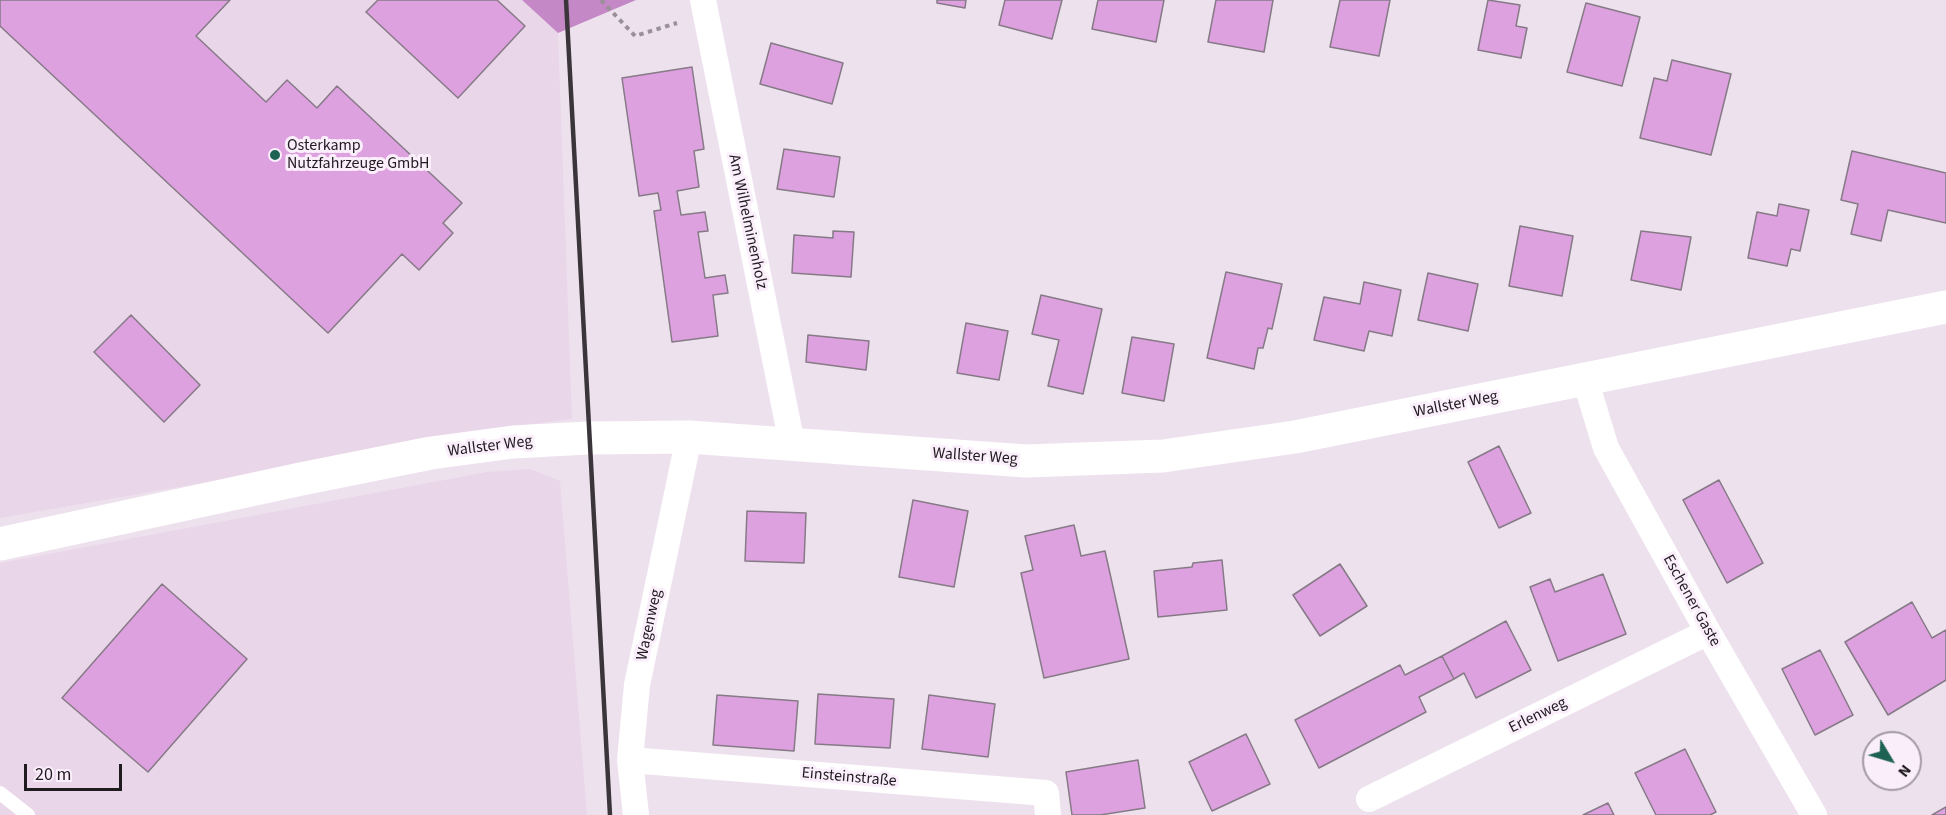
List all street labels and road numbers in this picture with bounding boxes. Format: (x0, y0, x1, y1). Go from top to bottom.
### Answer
street label: Am Wilhelminenholz (723, 153, 771, 291)
street label: Wallster Weg (1412, 387, 1500, 423)
street label: Wallster Weg (447, 432, 533, 462)
street label: Wallster Weg (932, 444, 1018, 470)
street label: Eschener Gaste (1658, 552, 1724, 650)
street label: Wagenweg (633, 588, 667, 662)
street label: Erlenweg (1506, 694, 1570, 738)
street label: Einsteinstraße (801, 764, 897, 792)

